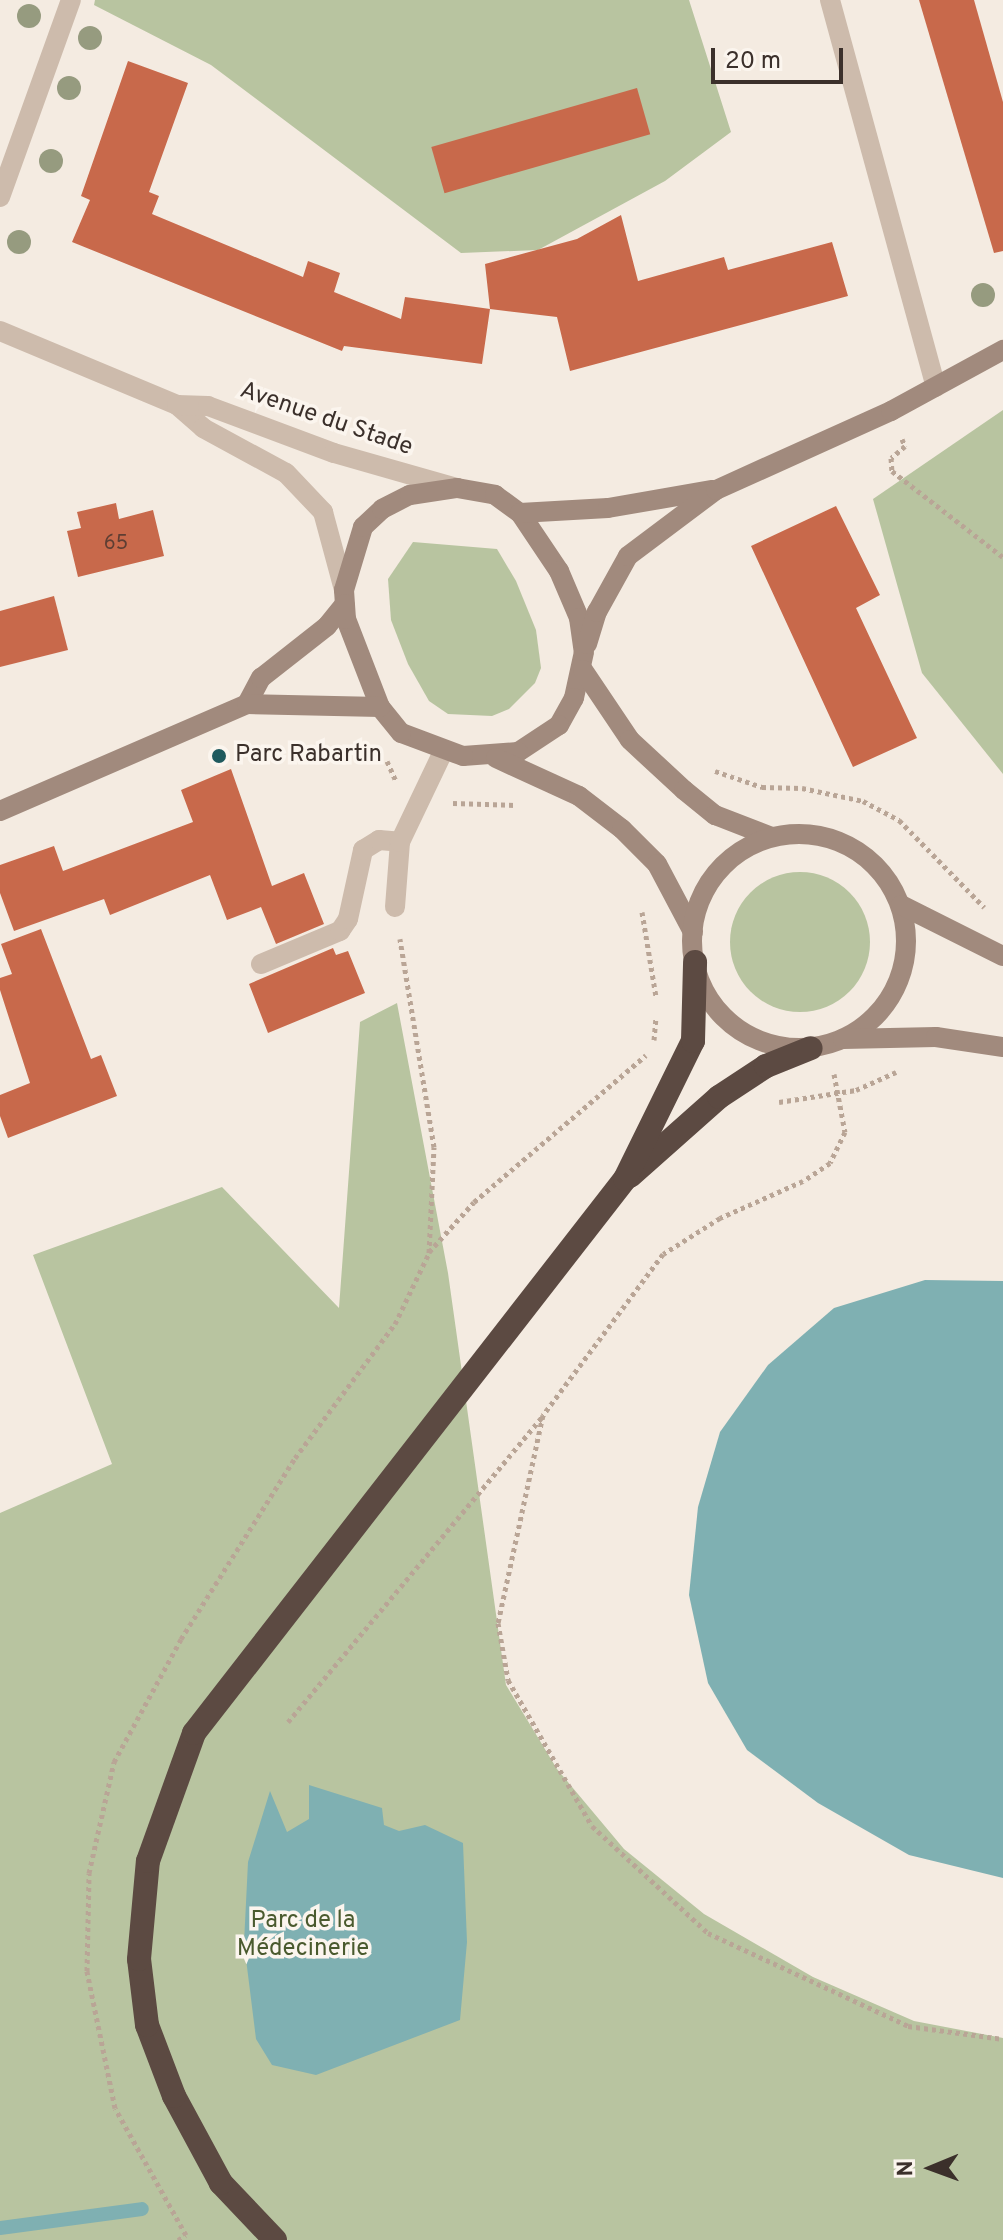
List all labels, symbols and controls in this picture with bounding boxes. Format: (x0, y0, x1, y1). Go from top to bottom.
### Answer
scale bar (715, 32, 847, 82)
text: 20 m (725, 47, 781, 77)
street label: Avenue du Stade (236, 377, 416, 463)
house number: 65 (104, 532, 128, 556)
place label: Parc Rabartin (235, 742, 382, 770)
marker: Parc Rabartin (210, 747, 228, 765)
park label: Parc de la Médecinerie (237, 1908, 369, 1964)
north arrow (891, 2128, 971, 2208)
text: N (893, 2160, 920, 2177)

